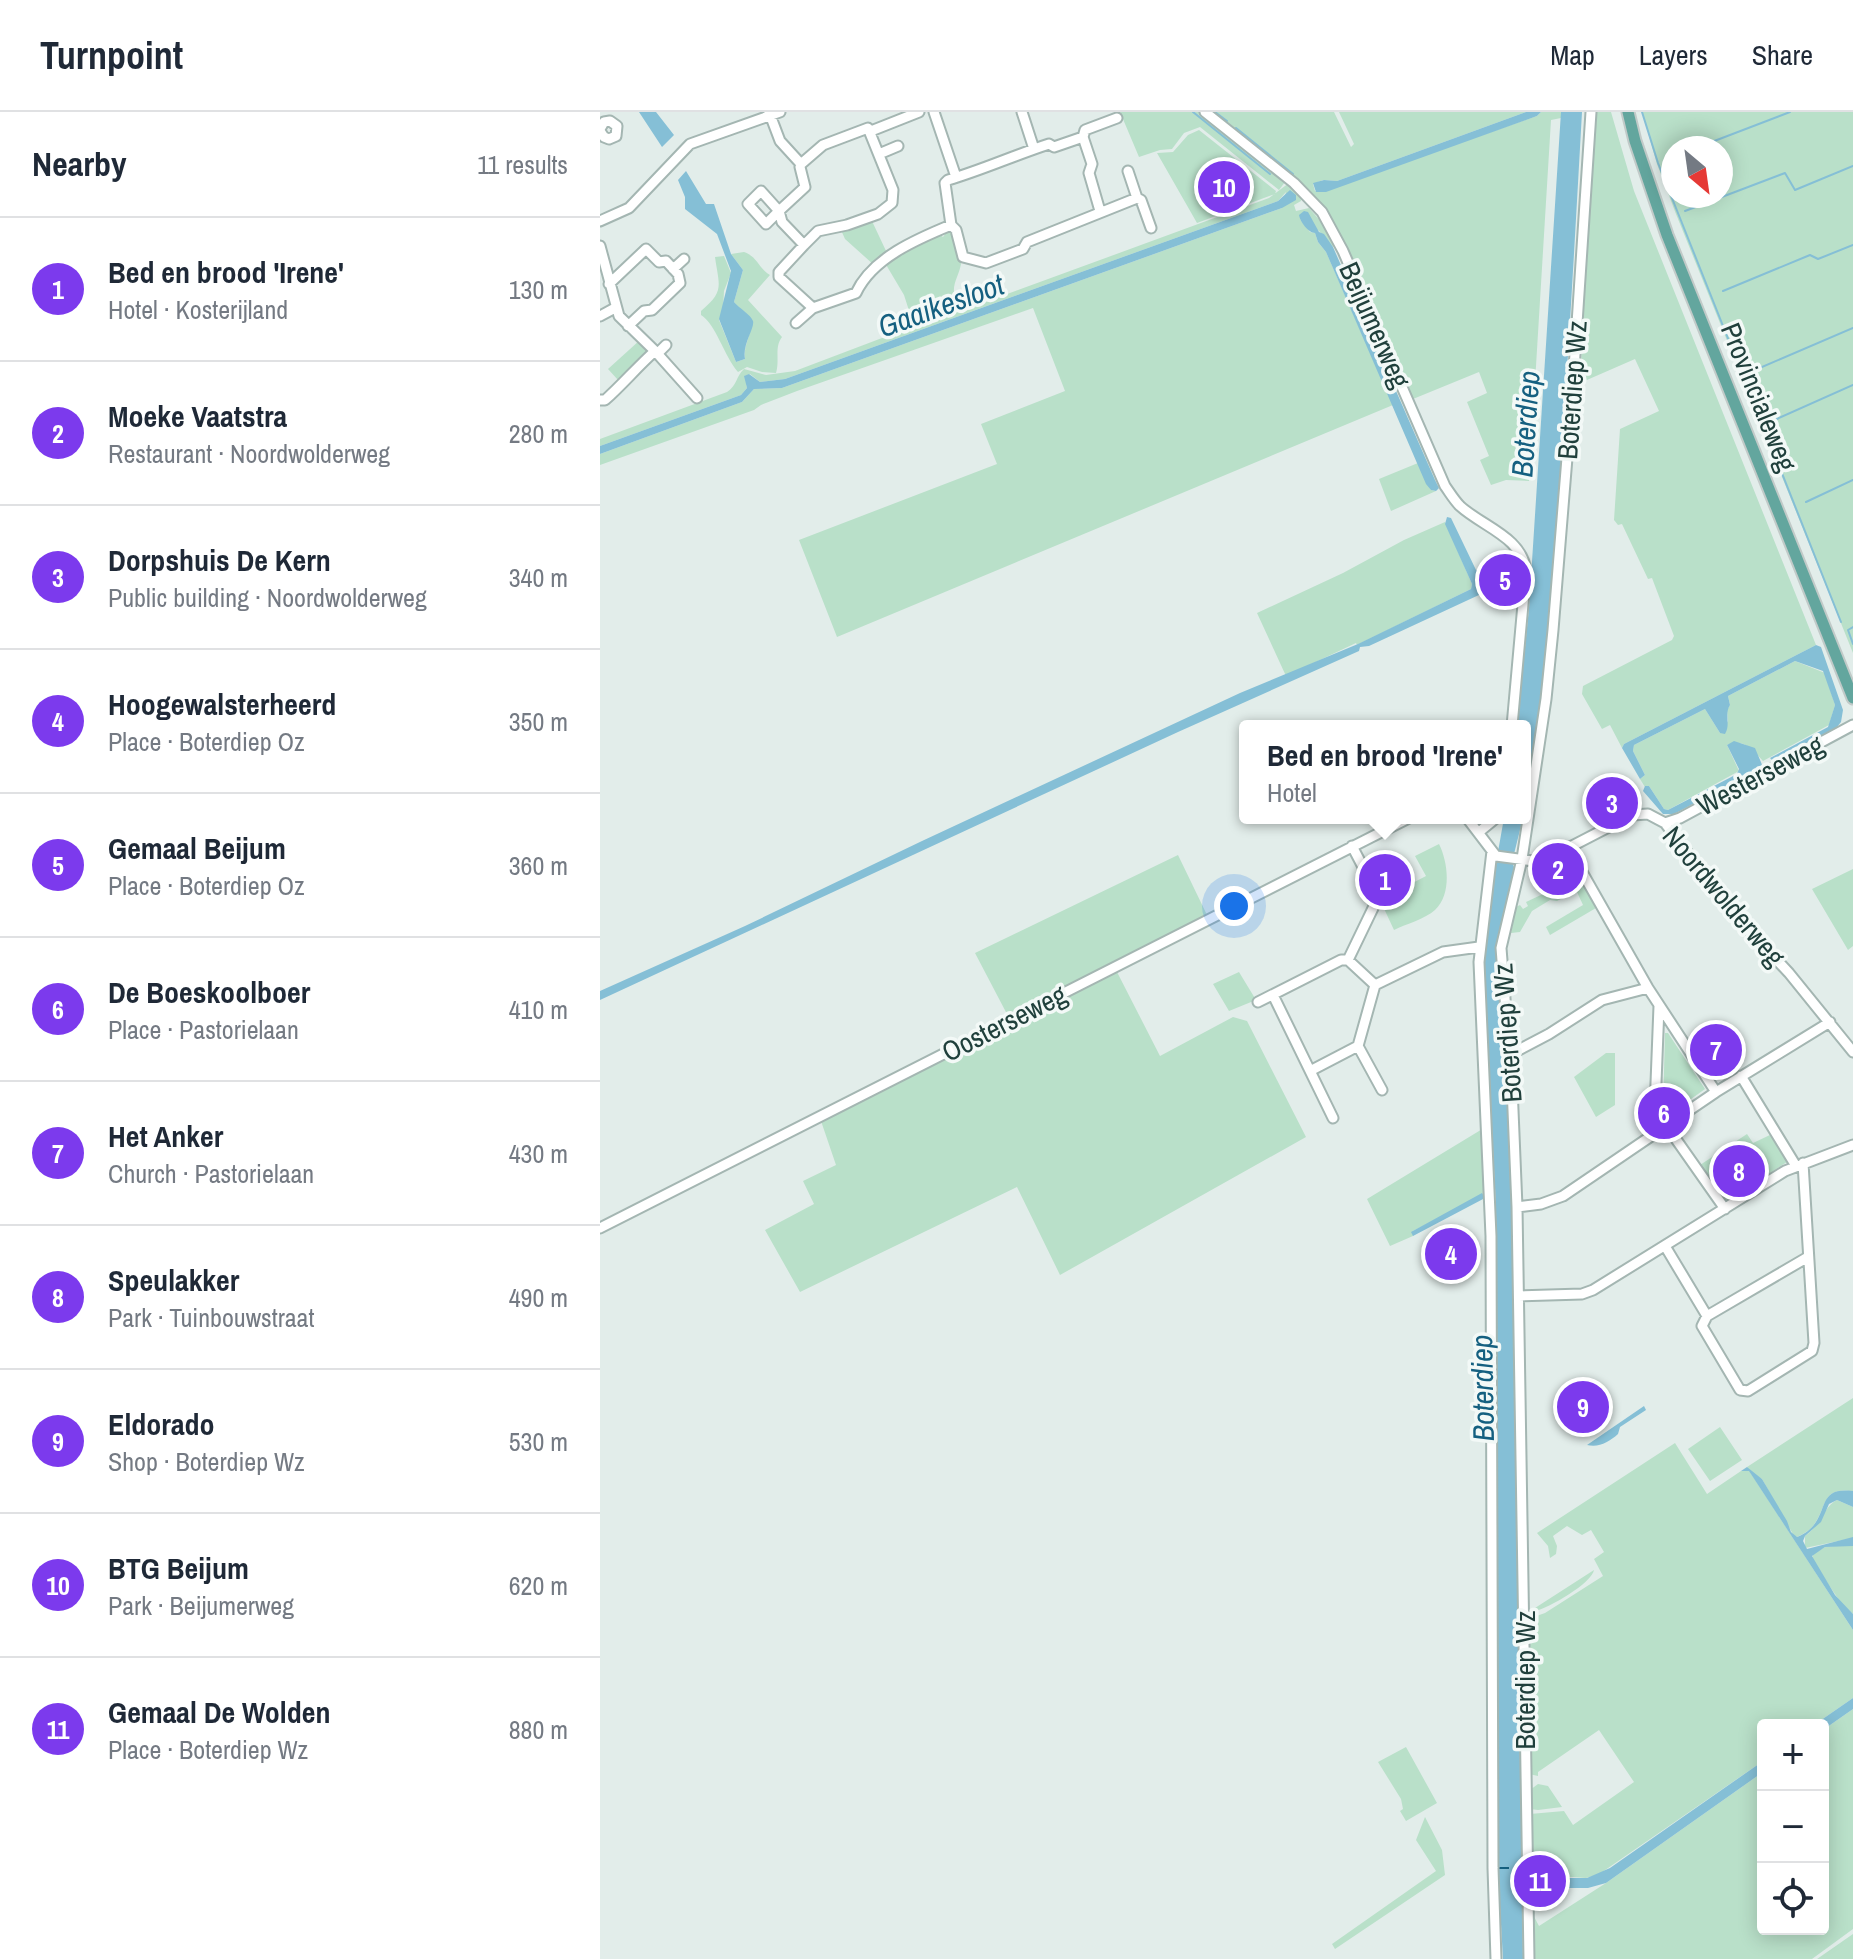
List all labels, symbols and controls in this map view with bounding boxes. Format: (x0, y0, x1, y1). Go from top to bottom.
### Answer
text: Turnpoint (40, 30, 183, 81)
text: Map (1550, 36, 1595, 74)
text: Layers (1639, 36, 1708, 74)
text: Share (1752, 36, 1813, 74)
north arrow (1661, 136, 1733, 208)
text: Nearby (32, 141, 127, 187)
text: 11 results (477, 147, 568, 182)
pin: 10 (1198, 157, 1250, 217)
text: Bed en brood 'Irene' (108, 252, 344, 292)
street label: Beijumerweg (1330, 256, 1420, 394)
water label: Gaaikesloot (872, 263, 1010, 346)
text: 1 (52, 272, 64, 307)
text: 130 m (509, 272, 568, 307)
text: Hotel · Kosterijland (108, 292, 288, 327)
street label: Provincialeweg (1712, 317, 1806, 477)
street label: Boterdiep Wz (1548, 319, 1596, 461)
water label: Boterdiep (1501, 369, 1549, 479)
text: Moeke Vaatstra (108, 396, 287, 436)
text: 2 (52, 416, 64, 451)
text: 280 m (509, 416, 568, 451)
text: Restaurant · Noordwolderweg (108, 436, 390, 471)
text: Dorpshuis De Kern (108, 540, 331, 580)
pin: 5 (1479, 550, 1531, 610)
text: 3 (52, 560, 64, 595)
text: 340 m (509, 560, 568, 595)
text: Public building · Noordwolderweg (108, 580, 427, 615)
text: Hoogewalsterheerd (108, 684, 336, 724)
text: 4 (52, 704, 64, 739)
text: 350 m (509, 704, 568, 739)
popup (1239, 720, 1531, 824)
text: Place · Boterdiep Oz (108, 724, 305, 759)
street label: Westerseweg (1690, 726, 1830, 824)
text: Bed en brood 'Irene' (1267, 735, 1503, 775)
pin: 3 (1586, 773, 1638, 833)
text: Hotel (1267, 775, 1317, 810)
street label: Noordwolderweg (1654, 818, 1794, 974)
text: Gemaal Beijum (108, 828, 286, 868)
pin: 2 (1532, 839, 1584, 899)
text: 5 (52, 848, 64, 883)
text: 360 m (509, 848, 568, 883)
pin: 1 (1359, 850, 1411, 910)
text: Place · Boterdiep Oz (108, 868, 305, 903)
your location (1214, 886, 1254, 926)
street label: Boterdiep Wz (1483, 962, 1531, 1104)
text: De Boeskoolboer (108, 972, 310, 1012)
street label: Oosterseweg (935, 975, 1073, 1071)
text: 6 (52, 992, 64, 1027)
text: 410 m (509, 992, 568, 1027)
text: Place · Pastorielaan (108, 1012, 299, 1047)
pin: 7 (1690, 1020, 1742, 1080)
pin: 6 (1638, 1083, 1690, 1143)
text: Het Anker (108, 1116, 223, 1156)
text: 7 (52, 1136, 64, 1171)
text: 430 m (509, 1136, 568, 1171)
pin: 8 (1713, 1141, 1765, 1201)
text: Church · Pastorielaan (108, 1156, 314, 1191)
pin: 4 (1425, 1224, 1477, 1284)
text: Speulakker (108, 1260, 239, 1300)
text: 8 (52, 1280, 64, 1315)
text: 490 m (509, 1280, 568, 1315)
text: Park · Tuinbouwstraat (108, 1300, 314, 1335)
water label: Boterdiep (1461, 1334, 1503, 1442)
pin: 9 (1557, 1377, 1609, 1437)
text: Eldorado (108, 1404, 215, 1444)
text: 9 (52, 1424, 64, 1459)
text: 530 m (509, 1424, 568, 1459)
text: Shop · Boterdiep Wz (108, 1444, 305, 1479)
text: BTG Beijum (108, 1548, 249, 1588)
text: 10 (46, 1568, 70, 1603)
text: 620 m (509, 1568, 568, 1603)
text: Park · Beijumerweg (108, 1588, 294, 1623)
street label: Boterdiep Wz (1506, 1610, 1544, 1750)
text: Gemaal De Wolden (108, 1692, 330, 1732)
text: 11 (47, 1712, 69, 1747)
text: 880 m (509, 1712, 568, 1747)
map controls (1757, 1719, 1829, 1935)
button: + (1757, 1719, 1829, 1791)
text: Place · Boterdiep Wz (108, 1732, 308, 1767)
button: − (1757, 1791, 1829, 1863)
pin: 11 (1514, 1851, 1566, 1911)
button: locate (1757, 1863, 1829, 1935)

